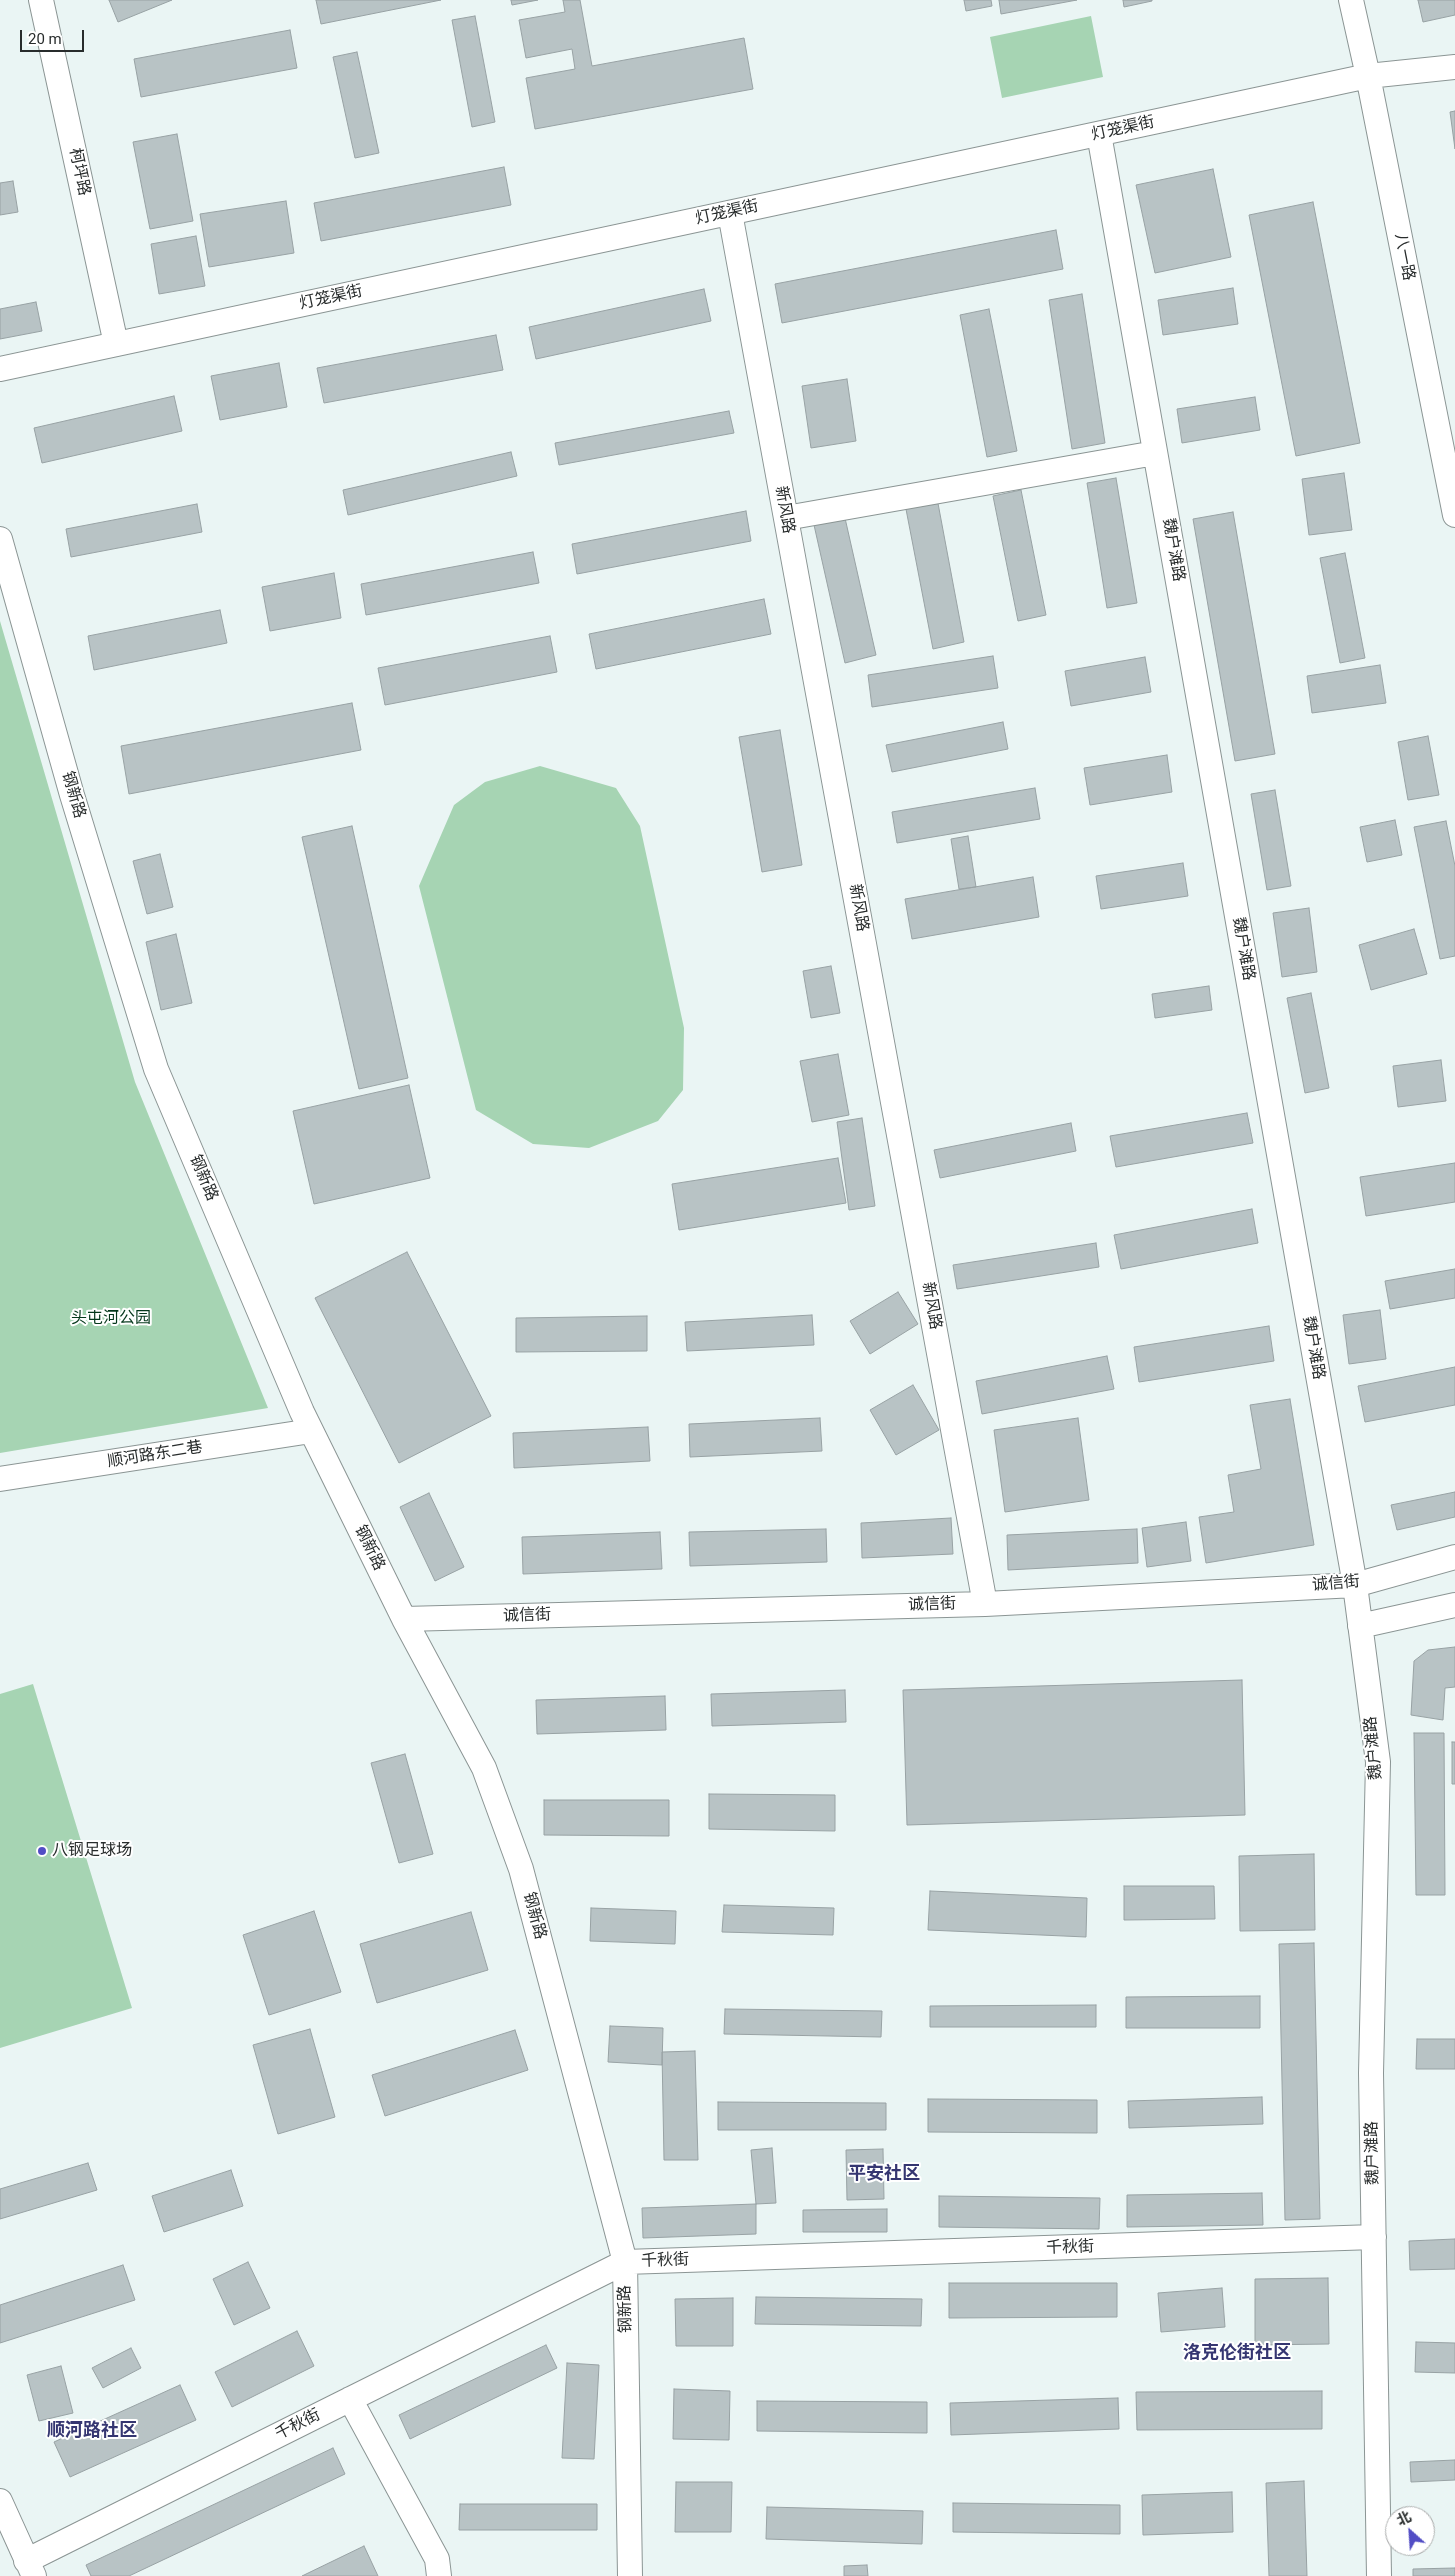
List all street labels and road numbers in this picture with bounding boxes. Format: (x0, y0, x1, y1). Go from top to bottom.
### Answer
street label: 灯笼渠街 (1090, 113, 1156, 145)
street label: 柯坪路 (65, 147, 93, 197)
street label: 灯笼渠街 (694, 197, 760, 229)
street label: 八一路 (1390, 232, 1418, 282)
street label: 灯笼渠街 (298, 282, 364, 314)
street label: 新风路 (770, 485, 798, 535)
street label: 魏户滩路 (1158, 517, 1188, 583)
street label: 钢新路 (57, 769, 89, 821)
street label: 新风路 (844, 883, 872, 933)
street label: 魏户滩路 (1228, 916, 1258, 982)
street label: 钢新路 (185, 1152, 221, 1204)
street label: 新风路 (917, 1281, 945, 1331)
street label: 魏户滩路 (1298, 1315, 1328, 1381)
street label: 顺河路东二巷 (106, 1438, 204, 1472)
street label: 钢新路 (350, 1522, 388, 1574)
street label: 诚信街 (1311, 1572, 1361, 1596)
street label: 诚信街 (908, 1595, 956, 1615)
street label: 诚信街 (503, 1606, 551, 1626)
street label: 魏户滩路 (1362, 1715, 1386, 1781)
street label: 钢新路 (519, 1890, 549, 1942)
street label: 魏户滩路 (1363, 2121, 1383, 2185)
street label: 千秋街 (1046, 2238, 1094, 2258)
street label: 千秋街 (641, 2251, 689, 2271)
street label: 钢新路 (616, 2285, 636, 2333)
street label: 千秋街 (272, 2406, 324, 2444)

